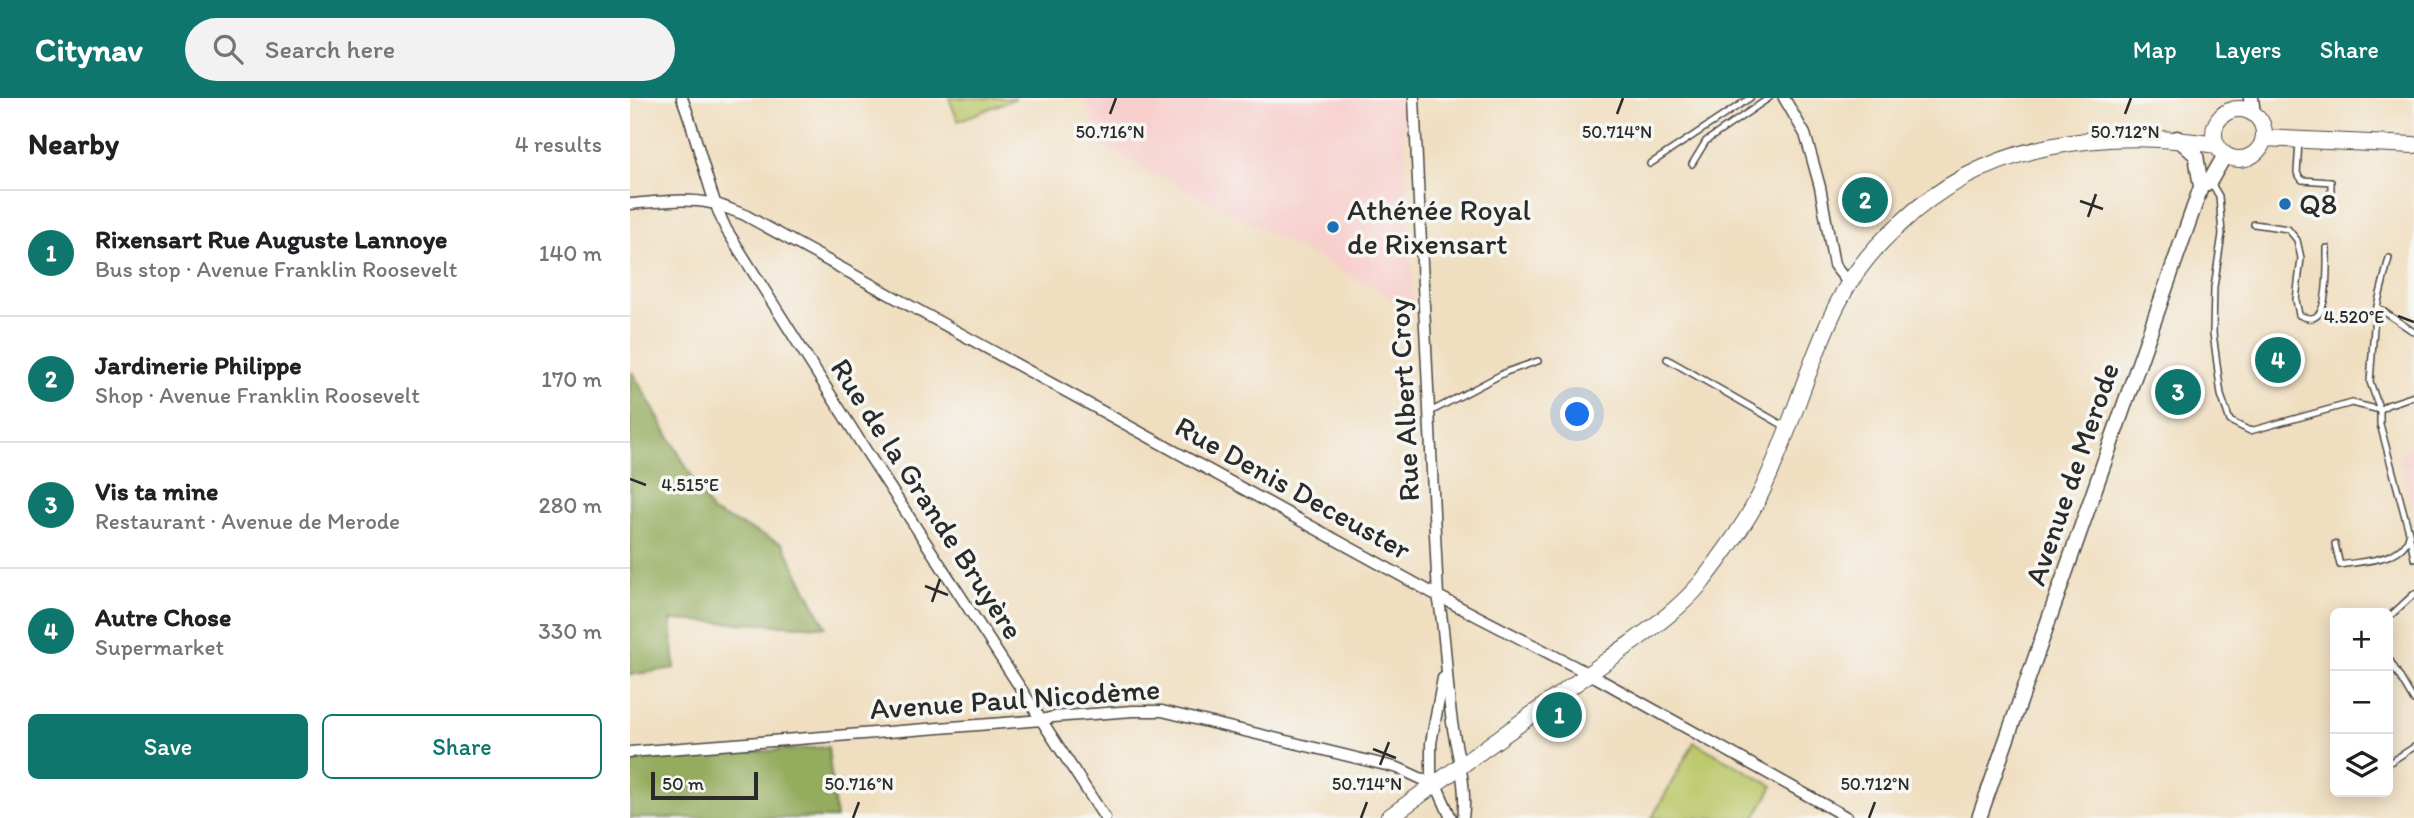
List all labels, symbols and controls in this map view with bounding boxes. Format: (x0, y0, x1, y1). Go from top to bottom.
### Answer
search box (185, 18, 675, 81)
text: Citynav (35, 30, 143, 69)
icon: search (209, 30, 247, 68)
text: Search here (265, 33, 395, 65)
text: Map (2133, 35, 2177, 64)
text: Layers (2215, 35, 2282, 64)
text: Share (2320, 35, 2379, 64)
text: 50.716°N (1075, 121, 1145, 143)
text: 50.714°N (1582, 121, 1652, 143)
text: 50.712°N (2090, 121, 2160, 143)
text: Nearby (28, 125, 119, 162)
text: 4 results (515, 130, 602, 158)
pin: 2 (1842, 174, 1888, 226)
place label: Q8 (2299, 185, 2337, 222)
place label: Athénée Royal de Rixensart (1347, 191, 1531, 262)
marker: Q8 (2277, 196, 2293, 212)
marker: Athénée Royal de Rixensart (1325, 219, 1341, 235)
text: Rixensart Rue Auguste Lannoye (95, 223, 447, 255)
text: 1 (46, 239, 56, 267)
text: 140 m (539, 239, 602, 267)
text: Bus stop · Avenue Franklin Roosevelt (95, 255, 457, 283)
street label: Rue Albert Croy (1380, 297, 1427, 503)
text: 4.520°E (2324, 306, 2384, 328)
pin: 4 (2255, 334, 2301, 386)
text: Jardinerie Philippe (95, 349, 302, 381)
street label: Rue de la Grande Bruyère (823, 351, 1032, 646)
street label: Avenue de Merode (2016, 358, 2127, 590)
text: 2 (45, 365, 57, 393)
text: 170 m (541, 365, 602, 393)
pin: 3 (2155, 366, 2201, 418)
text: Shop · Avenue Franklin Roosevelt (95, 381, 420, 409)
your location (1560, 397, 1594, 431)
street label: Rue Denis Deceuster (1169, 407, 1418, 568)
text: 4.515°E (661, 474, 719, 496)
text: Vis ta mine (95, 475, 218, 507)
text: 3 (45, 491, 57, 519)
text: 280 m (539, 491, 602, 519)
text: Restaurant · Avenue de Merode (95, 507, 400, 535)
text: Autre Chose (95, 601, 231, 633)
map controls (2330, 608, 2393, 797)
button: + (2330, 608, 2393, 671)
text: 4 (44, 617, 58, 645)
text: 330 m (538, 617, 602, 645)
text: Supermarket (95, 633, 224, 661)
street label: Avenue Paul Nicodème (869, 670, 1161, 727)
button: − (2330, 671, 2393, 734)
pin: 1 (1536, 689, 1582, 741)
button: Save (28, 714, 308, 779)
button: Share (322, 714, 602, 779)
button: layers (2330, 734, 2393, 797)
scale bar (651, 769, 758, 801)
text: 50 m (662, 772, 704, 795)
text: 50.716°N (824, 773, 894, 795)
text: 50.714°N (1332, 773, 1402, 795)
text: 50.712°N (1840, 773, 1910, 795)

